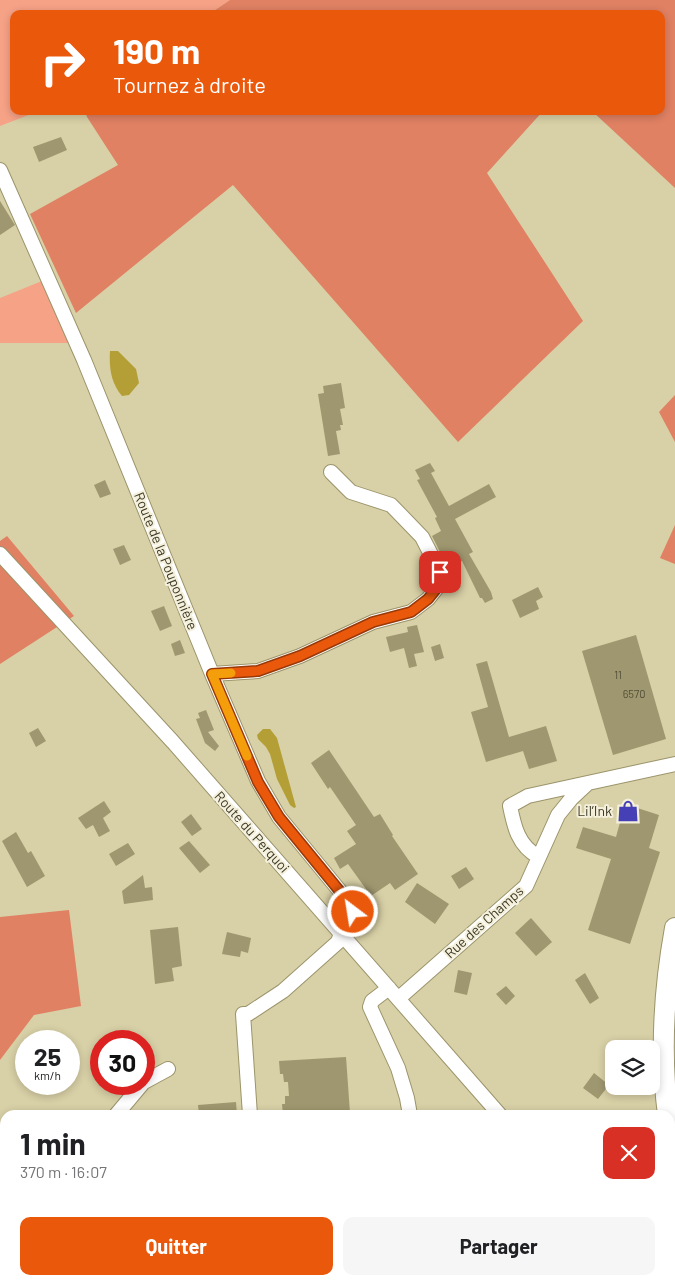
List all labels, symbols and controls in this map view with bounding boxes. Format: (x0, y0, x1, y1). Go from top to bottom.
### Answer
text: 190 m (113, 29, 200, 71)
icon: right (30, 30, 95, 95)
text: Tournez à droite (113, 71, 266, 97)
street label: Route de la Pouponnière (131, 490, 202, 632)
pin (419, 551, 461, 593)
icon: arrive (426, 558, 454, 586)
house number: 11 (614, 668, 622, 681)
house number: 6570 (623, 687, 645, 700)
street label: Route du Perquoi (211, 787, 293, 876)
shop icon: Lil’Ink (615, 798, 641, 824)
place label: Lil’Ink (577, 802, 612, 819)
street label: Rue des Champs (441, 882, 527, 961)
position arrow (326, 885, 378, 937)
speed limit sign: 30 (90, 1030, 155, 1095)
map controls (605, 1040, 660, 1095)
button: layers (605, 1040, 660, 1095)
text: 25 (34, 1041, 61, 1071)
text: km/h (34, 1068, 61, 1082)
text: 1 min (20, 1125, 86, 1161)
button: close (603, 1127, 655, 1179)
text: 370 m · 16:07 (20, 1162, 107, 1181)
button: Quitter (20, 1217, 333, 1275)
button: Partager (343, 1217, 655, 1275)

